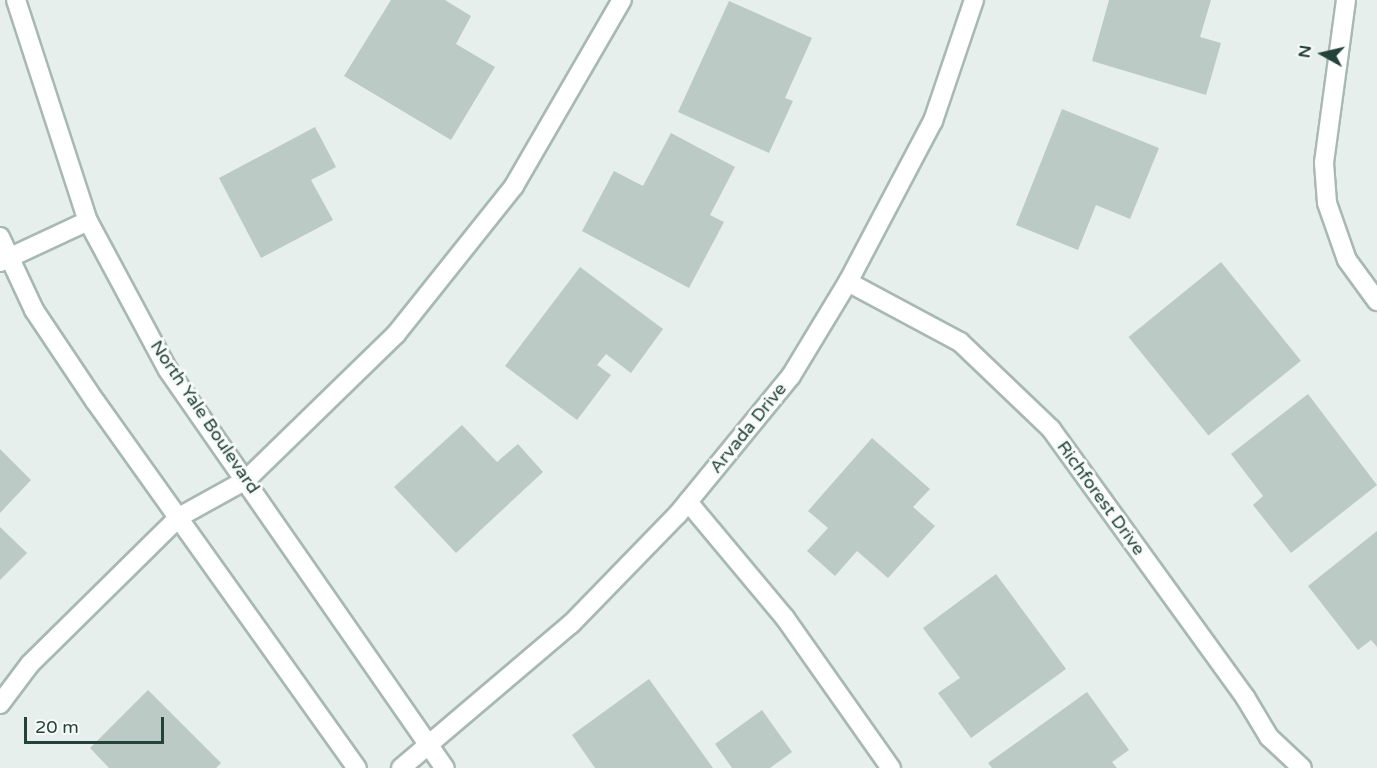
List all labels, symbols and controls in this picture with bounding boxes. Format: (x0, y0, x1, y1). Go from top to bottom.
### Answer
north arrow (1293, 24, 1353, 84)
text: N (1294, 44, 1316, 59)
street label: North Yale Boulevard (146, 336, 264, 498)
street label: Arvada Drive (705, 378, 791, 478)
street label: Richforest Drive (1052, 437, 1150, 559)
scale bar (27, 705, 166, 743)
text: 20 m (35, 716, 79, 738)

